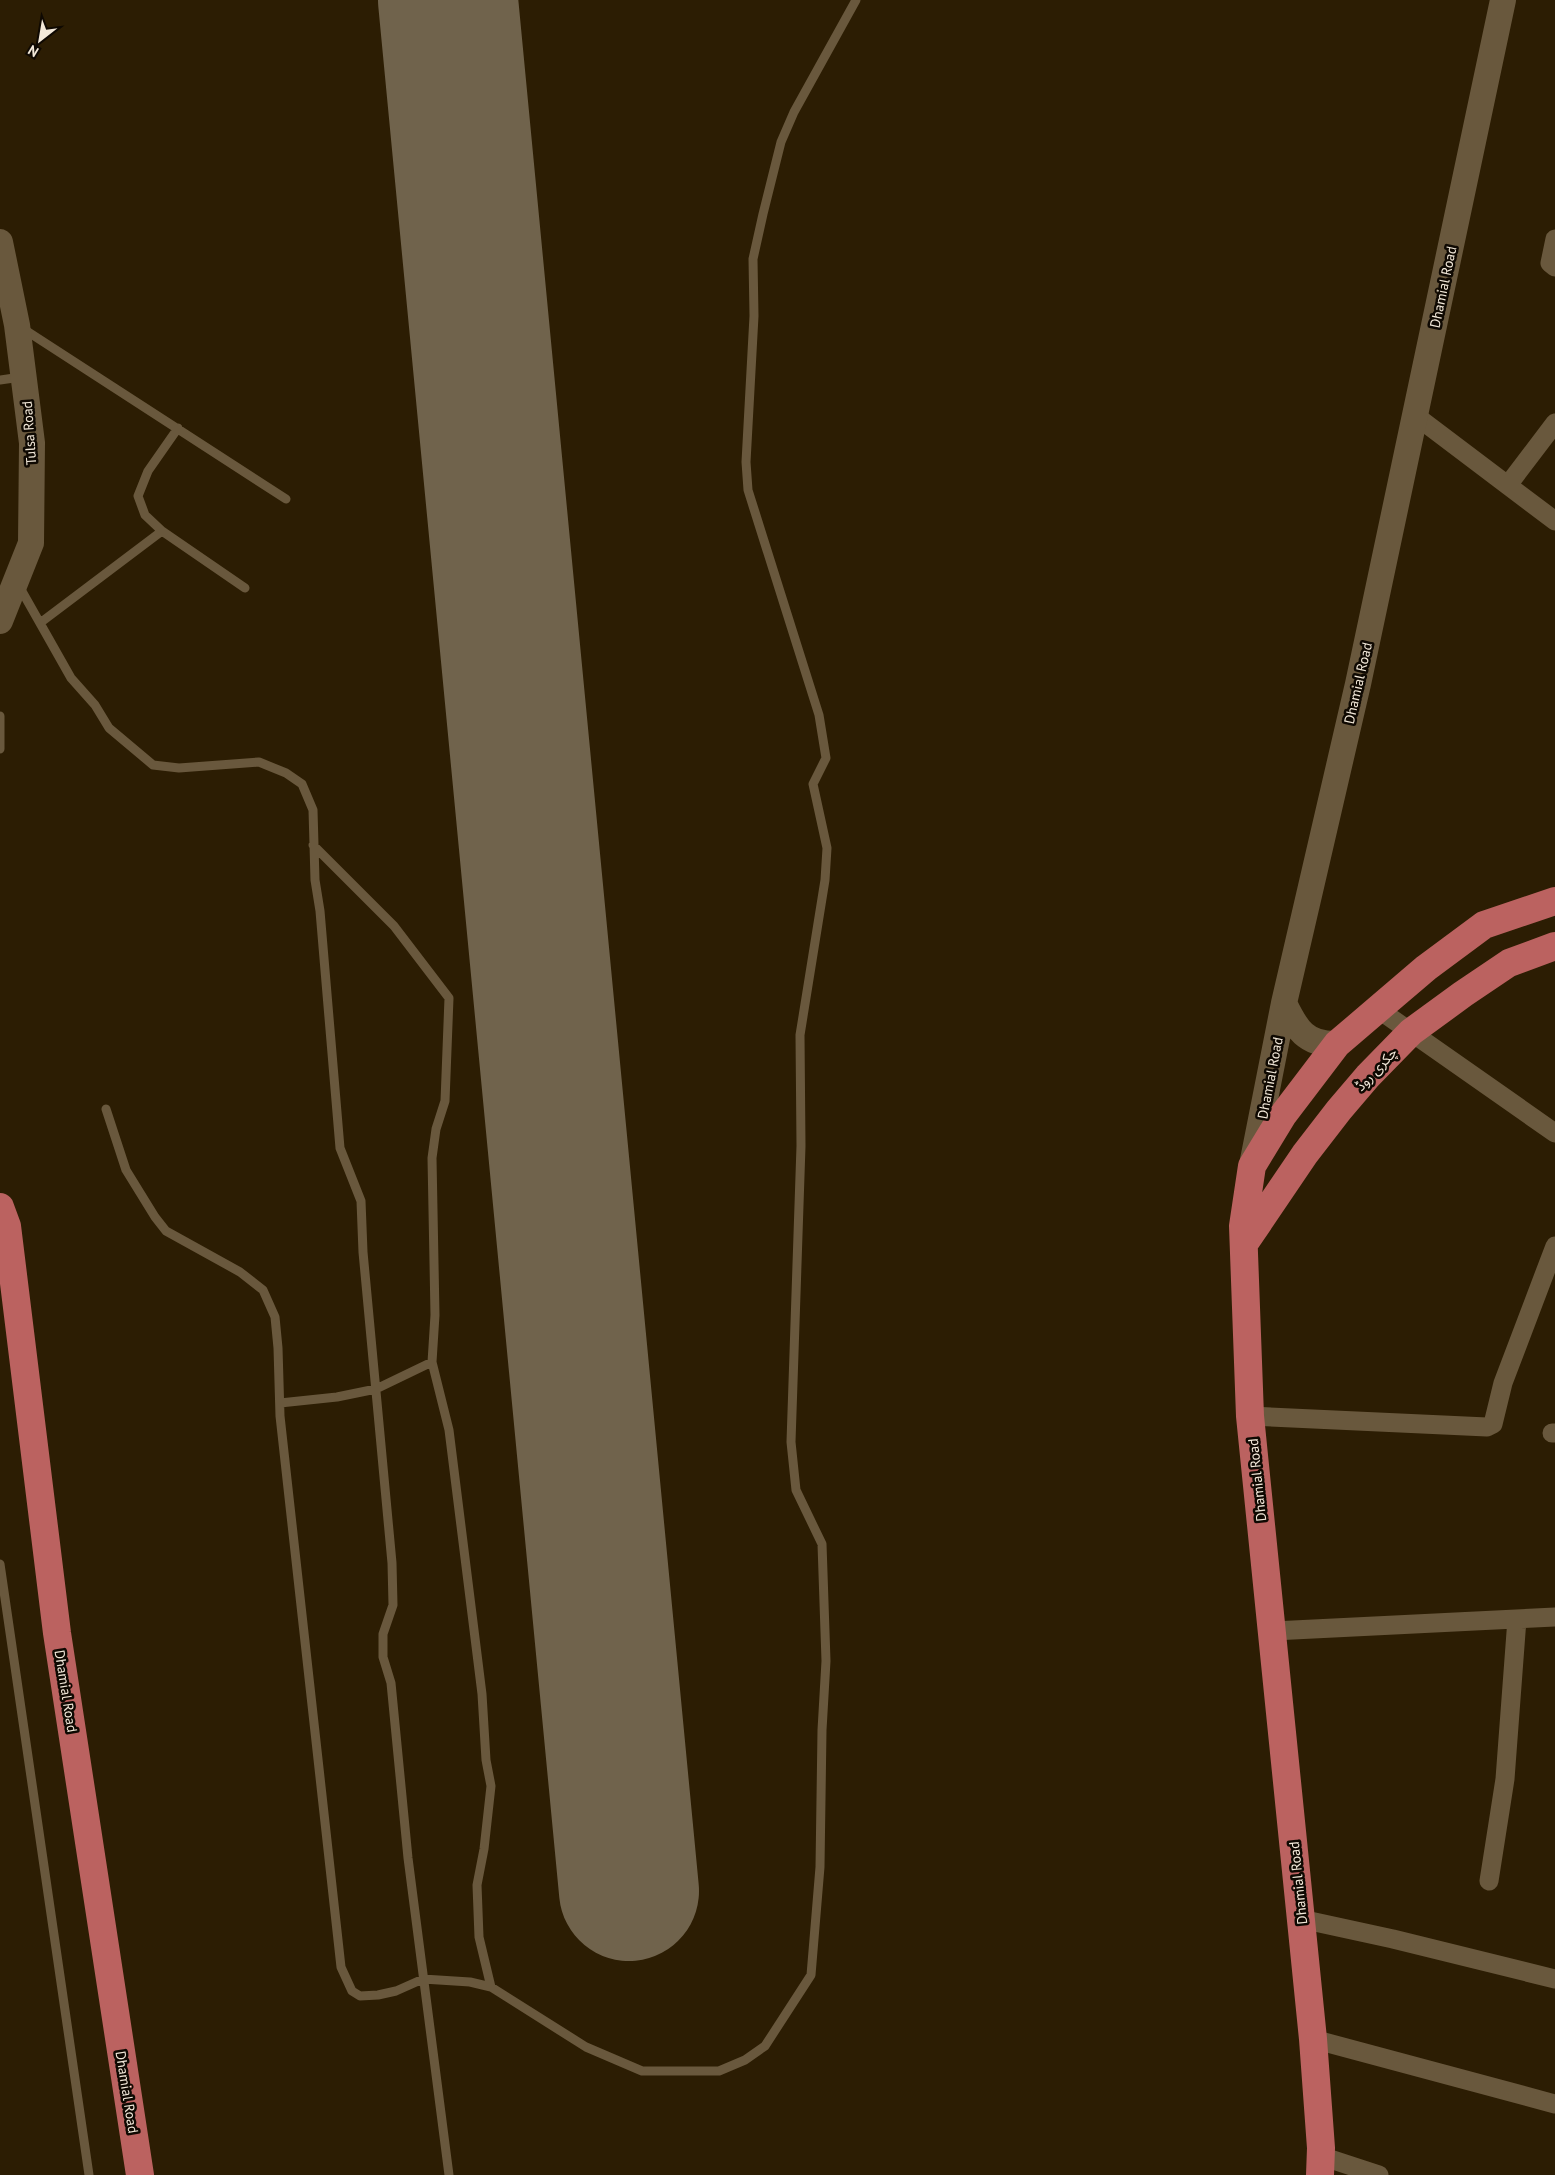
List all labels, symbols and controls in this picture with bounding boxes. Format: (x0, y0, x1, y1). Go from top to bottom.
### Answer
north arrow (15, 15, 65, 65)
text: N (25, 41, 42, 61)
street label: Dhamial Road (1426, 244, 1460, 330)
street label: Tulsa Road (18, 400, 40, 466)
street label: Dhamial Road (1340, 640, 1376, 726)
street label: Dhamial Road (1253, 1035, 1287, 1121)
street label: چکری روڈ (1351, 1043, 1402, 1095)
street label: Dhamial Road (1244, 1438, 1270, 1522)
street label: Dhamial Road (51, 1648, 81, 1734)
street label: Dhamial Road (1285, 1841, 1311, 1925)
street label: Dhamial Road (112, 2049, 142, 2135)

